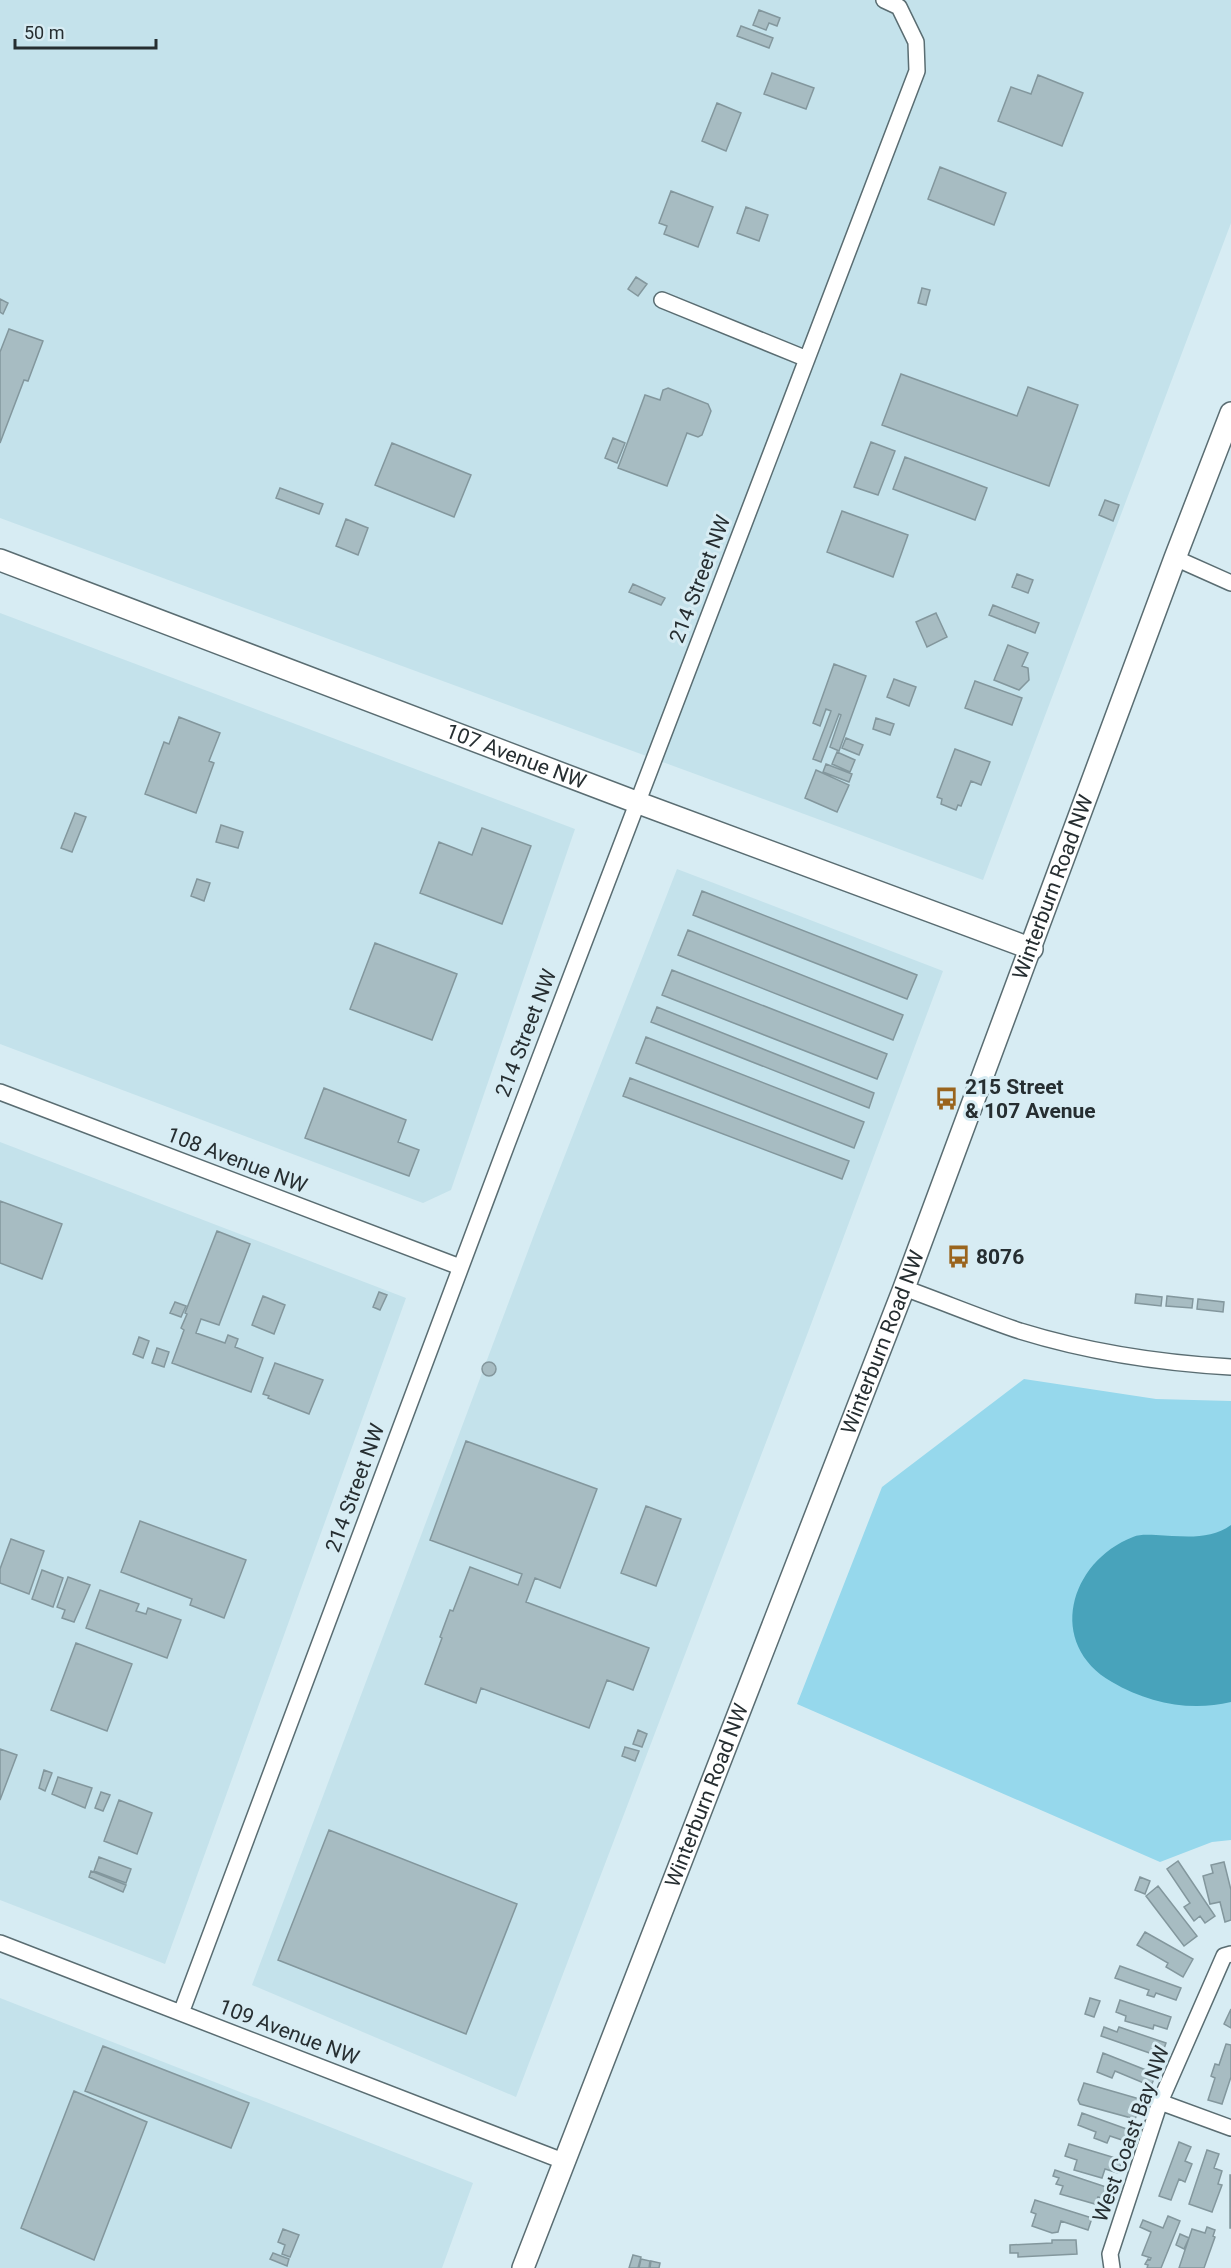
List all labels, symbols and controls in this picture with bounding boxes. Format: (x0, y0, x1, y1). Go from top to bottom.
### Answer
scale bar (15, 12, 156, 50)
text: 50 m (24, 22, 64, 43)
street label: 214 Street NW (665, 511, 735, 646)
street label: 107 Avenue NW (442, 719, 590, 794)
street label: Winterburn Road NW (1008, 791, 1098, 983)
street label: 214 Street NW (491, 965, 561, 1100)
place label: 215 Street & 107 Avenue (965, 1075, 1096, 1123)
bus stop icon: 215 Street & 107 Avenue (934, 1086, 960, 1112)
street label: 108 Avenue NW (164, 1122, 311, 1198)
bus stop icon: 8076 (945, 1244, 971, 1270)
place label: 8076 (976, 1245, 1024, 1269)
street label: Winterburn Road NW (836, 1247, 929, 1438)
street label: 214 Street NW (321, 1420, 389, 1555)
street label: Winterburn Road NW (660, 1700, 753, 1891)
street label: 109 Avenue NW (216, 1994, 363, 2070)
street label: West Coast Bay NW (1088, 2042, 1174, 2225)

